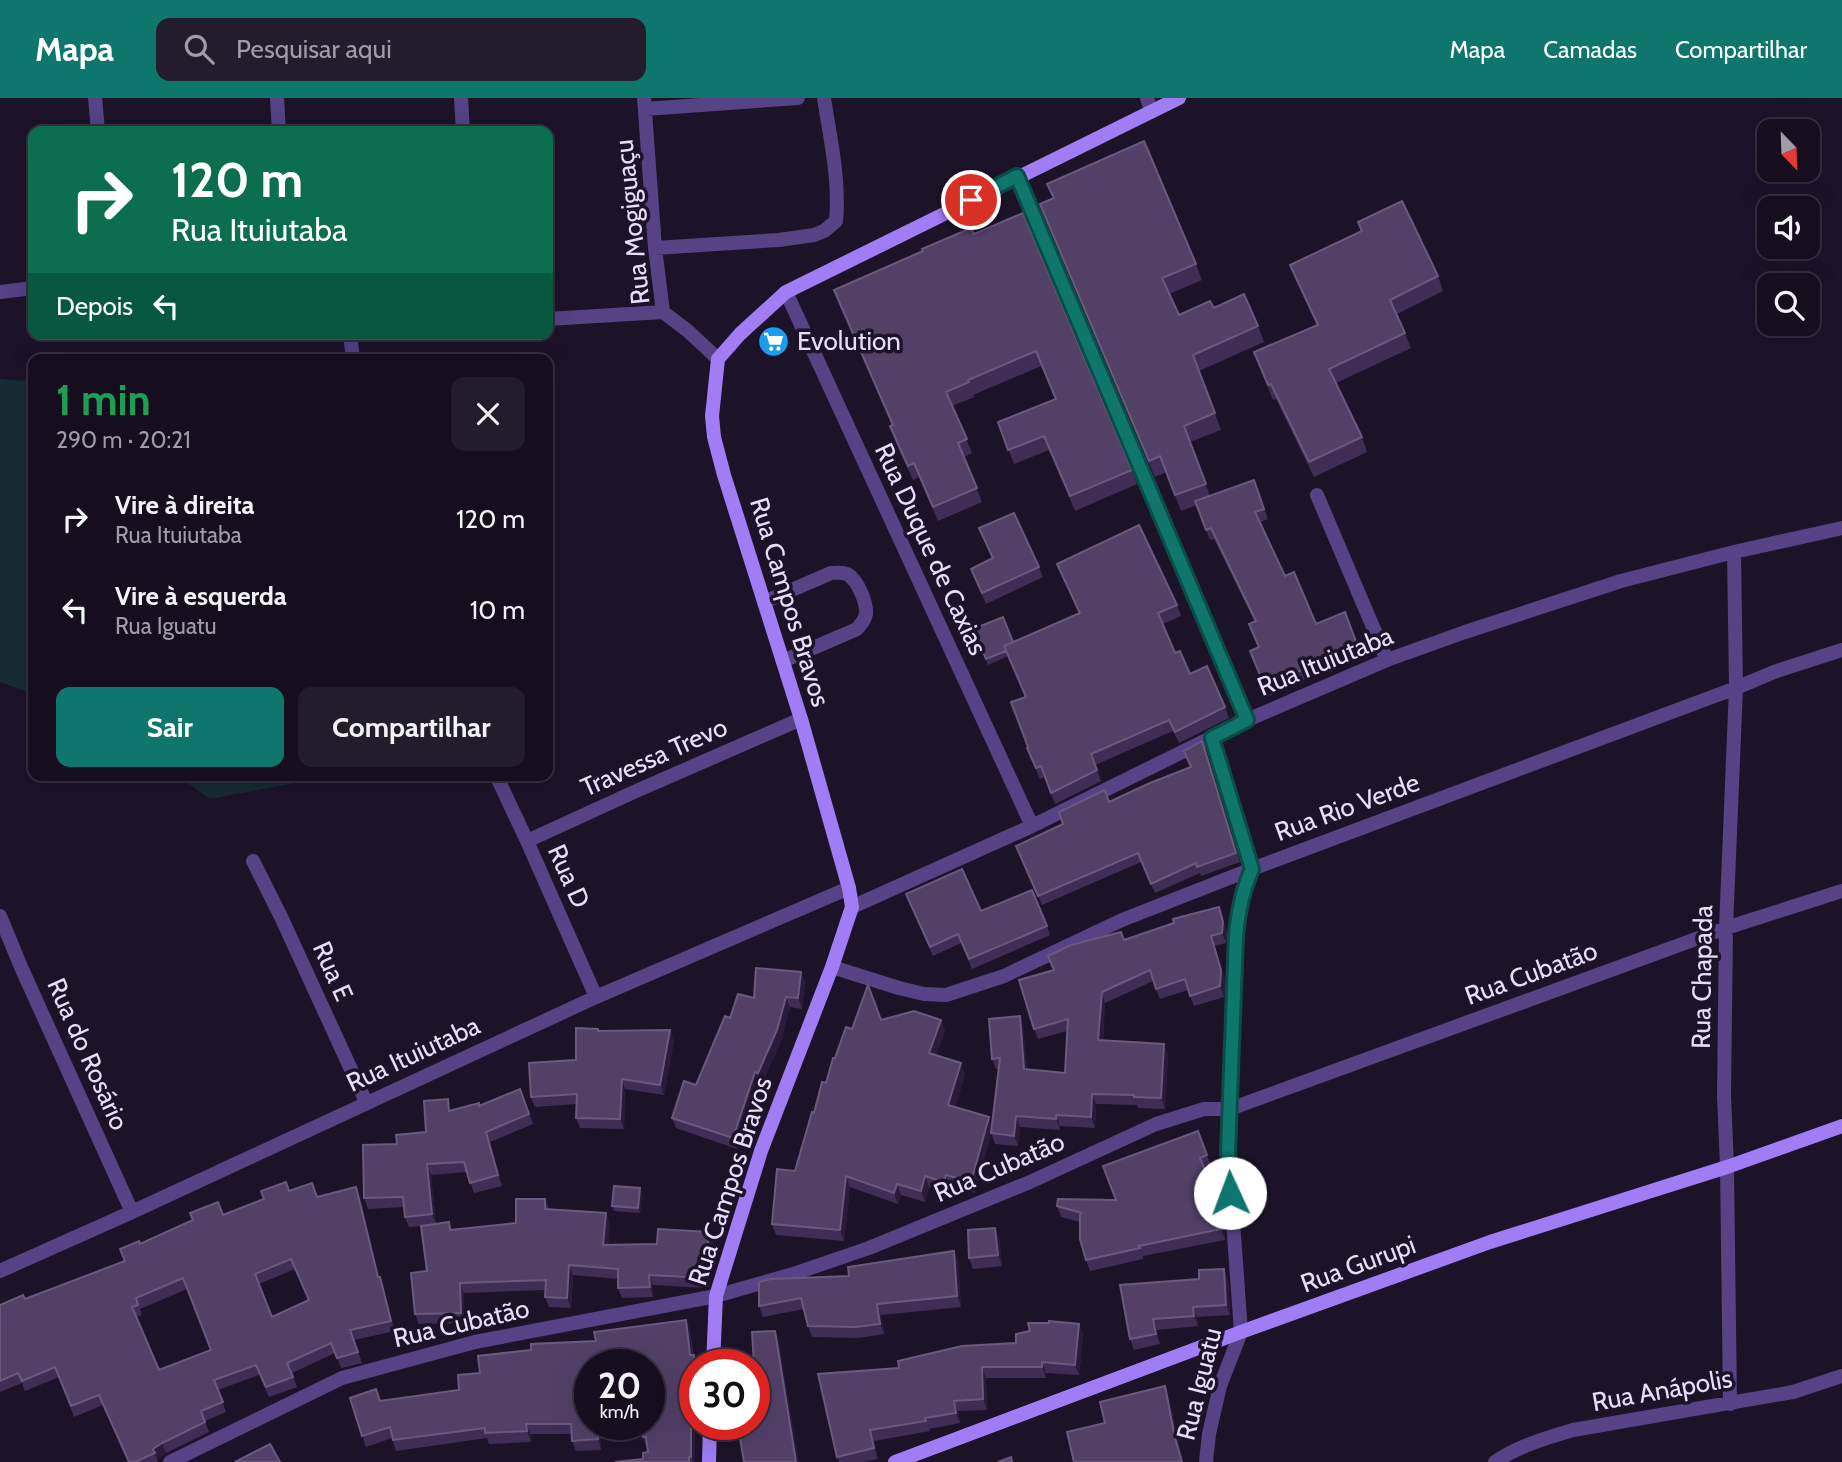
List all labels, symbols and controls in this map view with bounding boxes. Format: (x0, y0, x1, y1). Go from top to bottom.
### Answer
search box (156, 18, 646, 81)
text: Mapa (35, 29, 114, 69)
icon: search (180, 30, 218, 68)
text: Pesquisar aqui (236, 33, 392, 65)
text: Mapa (1449, 35, 1505, 64)
text: Camadas (1543, 35, 1637, 64)
text: Compartilhar (1675, 35, 1807, 64)
north arrow (1757, 119, 1820, 182)
map controls (1757, 119, 1820, 336)
street label: Rua Mogiguaçu (607, 138, 657, 306)
text: 120 m (171, 150, 303, 209)
icon: right (56, 154, 147, 245)
pin (941, 170, 1001, 230)
icon: arrive (952, 181, 990, 219)
button: sound (1757, 196, 1820, 259)
text: Rua Ituiutaba (171, 210, 347, 249)
button: search (1757, 273, 1820, 336)
icon: left (147, 287, 185, 325)
text: Depois (56, 290, 133, 322)
supermarket icon: Evolution (757, 324, 791, 358)
place label: Evolution (797, 325, 901, 357)
text: 1 min (56, 374, 151, 426)
button: close (451, 377, 525, 451)
text: 290 m · 20:21 (56, 426, 191, 454)
street label: Rua Duque de Caxias (868, 438, 994, 660)
text: Vire à direita (115, 489, 255, 521)
street label: Rua Campos Bravos (743, 494, 837, 711)
icon: right (56, 500, 94, 538)
text: 120 m (456, 503, 525, 535)
text: Rua Ituiutaba (115, 521, 242, 549)
text: Vire à esquerda (115, 580, 287, 612)
icon: left (56, 591, 94, 629)
text: 10 m (470, 594, 525, 626)
text: Rua Iguatu (115, 612, 217, 640)
street label: Rua Ituiutaba (1253, 619, 1398, 703)
button: Sair (56, 687, 284, 767)
button: Compartilhar (298, 687, 525, 767)
street label: Travessa Trevo (576, 710, 732, 804)
street label: Rua Rio Verde (1270, 766, 1424, 848)
street label: Rua D (541, 839, 597, 913)
street label: Rua Chapada (1685, 904, 1719, 1049)
street label: Rua Cubatão (1460, 934, 1602, 1012)
street label: Rua E (306, 936, 360, 1006)
street label: Rua do Rosário (40, 973, 136, 1135)
street label: Rua Ituiutaba (341, 1009, 485, 1099)
street label: Rua Campos Bravos (681, 1073, 779, 1289)
street label: Rua Cubatão (929, 1125, 1069, 1209)
position arrow (1193, 1156, 1267, 1230)
street label: Rua Gurupi (1296, 1228, 1420, 1300)
street label: Rua Cubatão (390, 1292, 532, 1354)
street label: Rua Iguatu (1170, 1324, 1228, 1444)
speed limit sign: 30 (679, 1349, 770, 1440)
street label: Rua Anápolis (1590, 1362, 1735, 1418)
text: 20 (598, 1364, 641, 1407)
text: km/h (600, 1401, 639, 1423)

